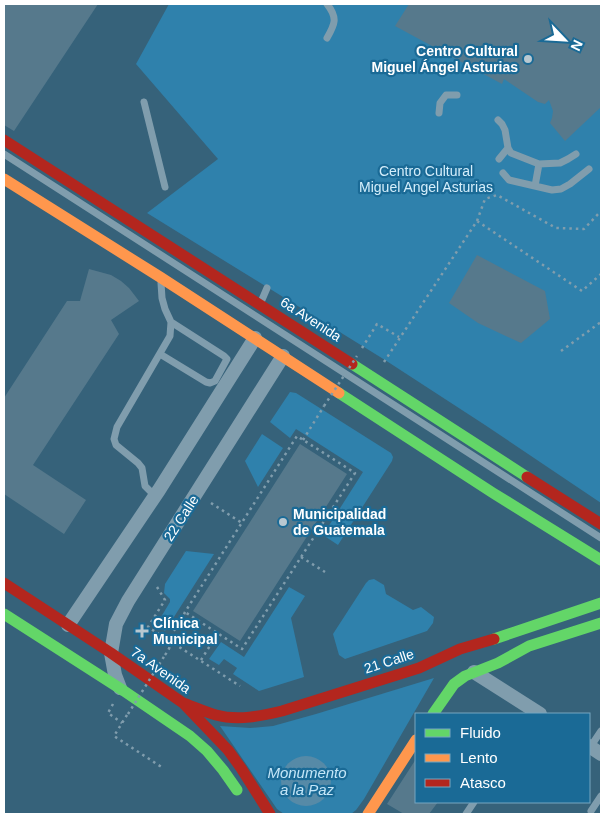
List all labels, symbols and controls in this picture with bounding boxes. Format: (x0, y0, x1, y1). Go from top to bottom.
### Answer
north arrow (540, 15, 590, 65)
text: N (567, 38, 586, 53)
place label: Centro Cultural Miguel Ángel Asturias (371, 43, 518, 75)
marker: Centro Cultural Miguel Ángel Asturias (522, 53, 534, 65)
park label: Centro Cultural Miguel Angel Asturias (359, 163, 493, 195)
street label: 6a Avenida (278, 293, 344, 345)
street label: 22 Calle (160, 492, 202, 544)
place label: Municipalidad de Guatemala (293, 506, 386, 538)
marker: Municipalidad de Guatemala (277, 516, 289, 528)
place label: Clínica Municipal (153, 615, 218, 647)
marker: Clínica Municipal (135, 624, 149, 638)
street label: 7a Avenida (128, 644, 194, 696)
street label: 21 Calle (362, 645, 416, 677)
legend (415, 713, 590, 803)
text: Fluido (460, 724, 501, 741)
text: Lento (460, 749, 498, 766)
water label: Monumento a la Paz (267, 764, 347, 798)
text: Atasco (460, 774, 506, 791)

